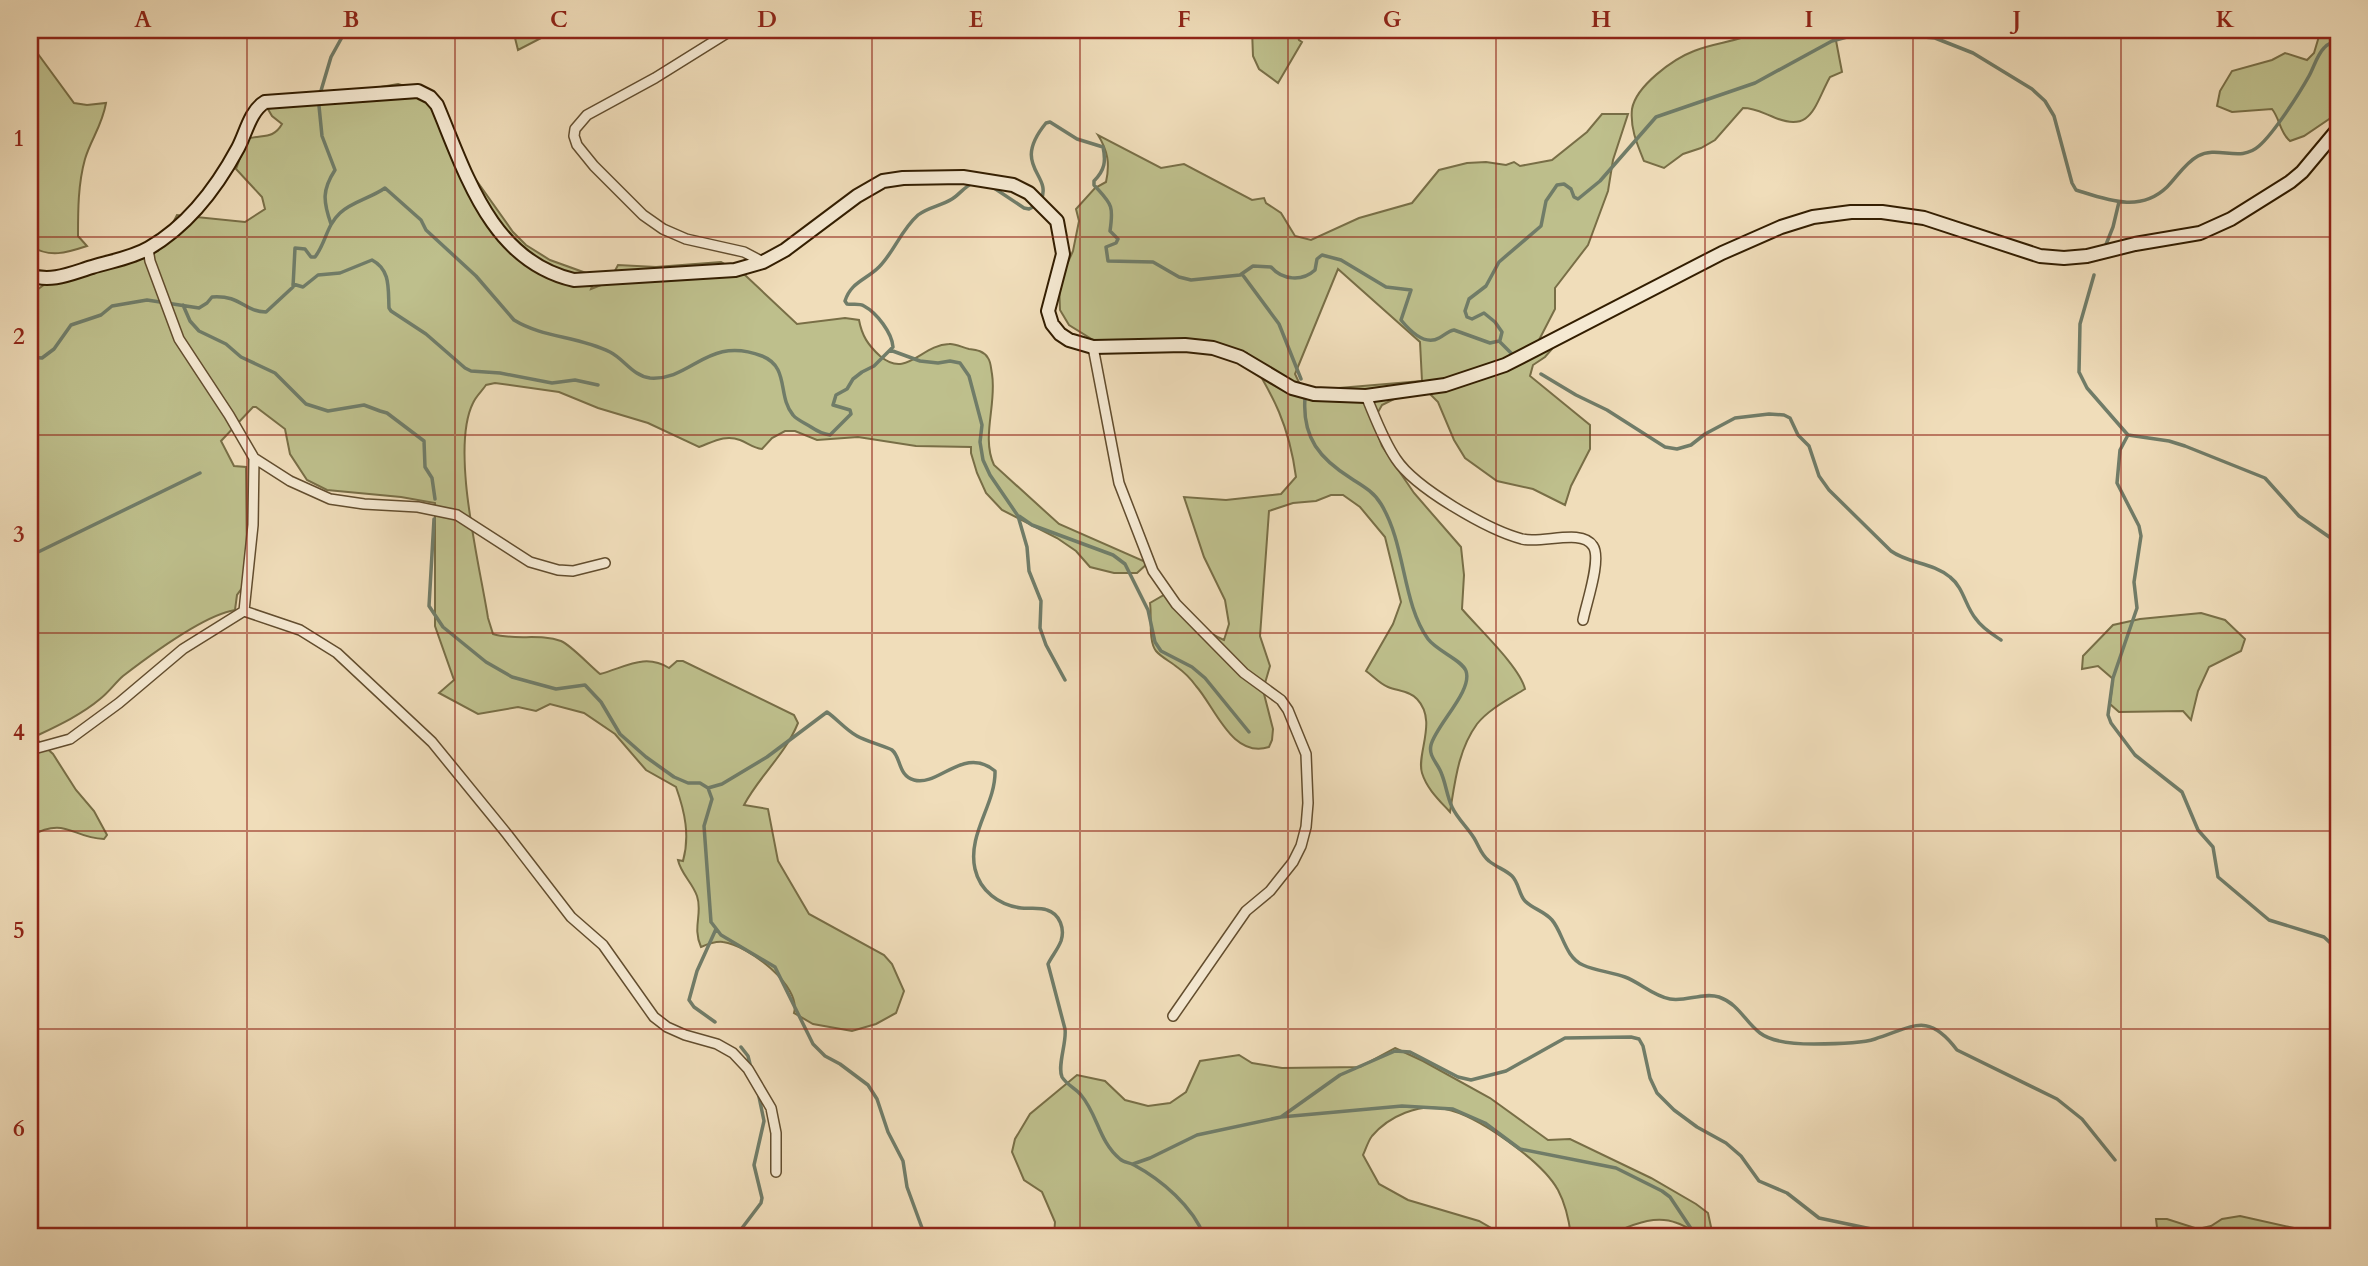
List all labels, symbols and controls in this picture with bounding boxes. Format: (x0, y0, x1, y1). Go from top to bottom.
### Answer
text: A (134, 4, 152, 35)
text: B (343, 4, 359, 35)
text: C (550, 4, 568, 35)
text: D (757, 4, 777, 35)
text: E (969, 4, 983, 35)
text: F (1177, 4, 1191, 35)
text: G (1383, 4, 1402, 35)
text: H (1591, 4, 1611, 35)
text: I (1805, 4, 1813, 35)
text: J (2010, 4, 2021, 35)
text: K (2216, 4, 2235, 35)
text: 1 (13, 123, 25, 154)
text: 2 (13, 321, 25, 352)
text: 3 (13, 519, 25, 550)
text: 4 (13, 717, 25, 748)
text: 5 (13, 915, 25, 946)
text: 6 (13, 1113, 25, 1144)

